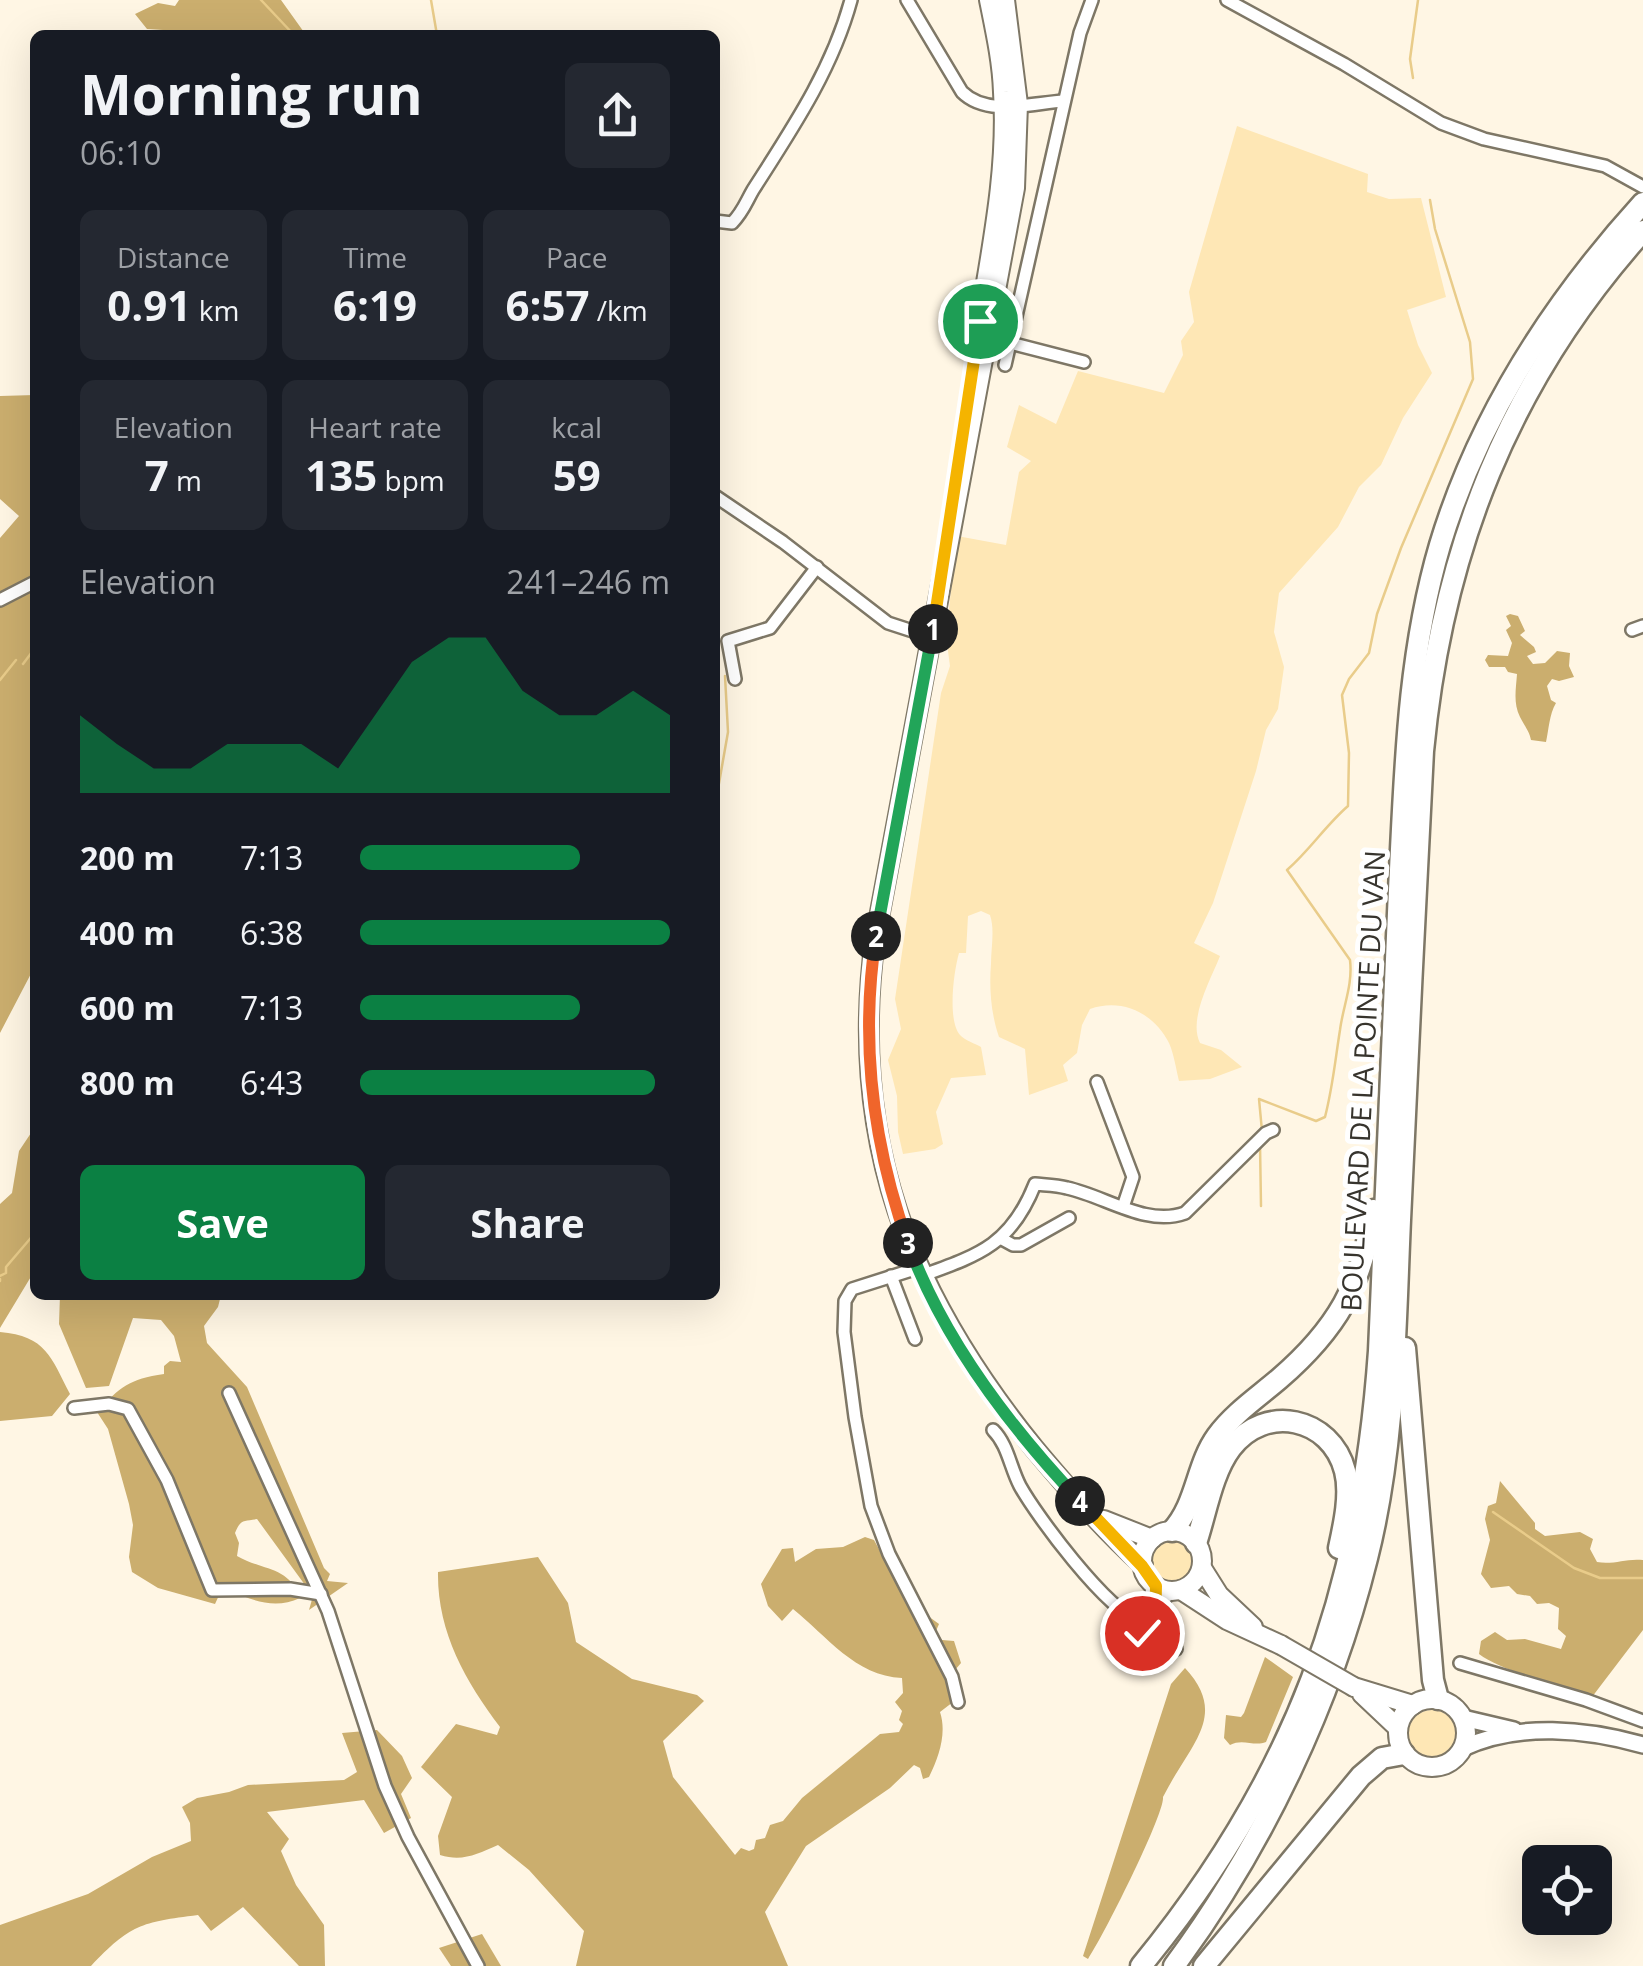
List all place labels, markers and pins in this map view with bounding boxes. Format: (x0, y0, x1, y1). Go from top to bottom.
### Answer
pin (938, 279, 1023, 364)
pin: 1 (908, 604, 958, 654)
pin: 2 (851, 911, 901, 961)
pin: 3 (883, 1218, 933, 1268)
pin: 4 (1055, 1476, 1105, 1526)
pin (1100, 1591, 1185, 1676)

